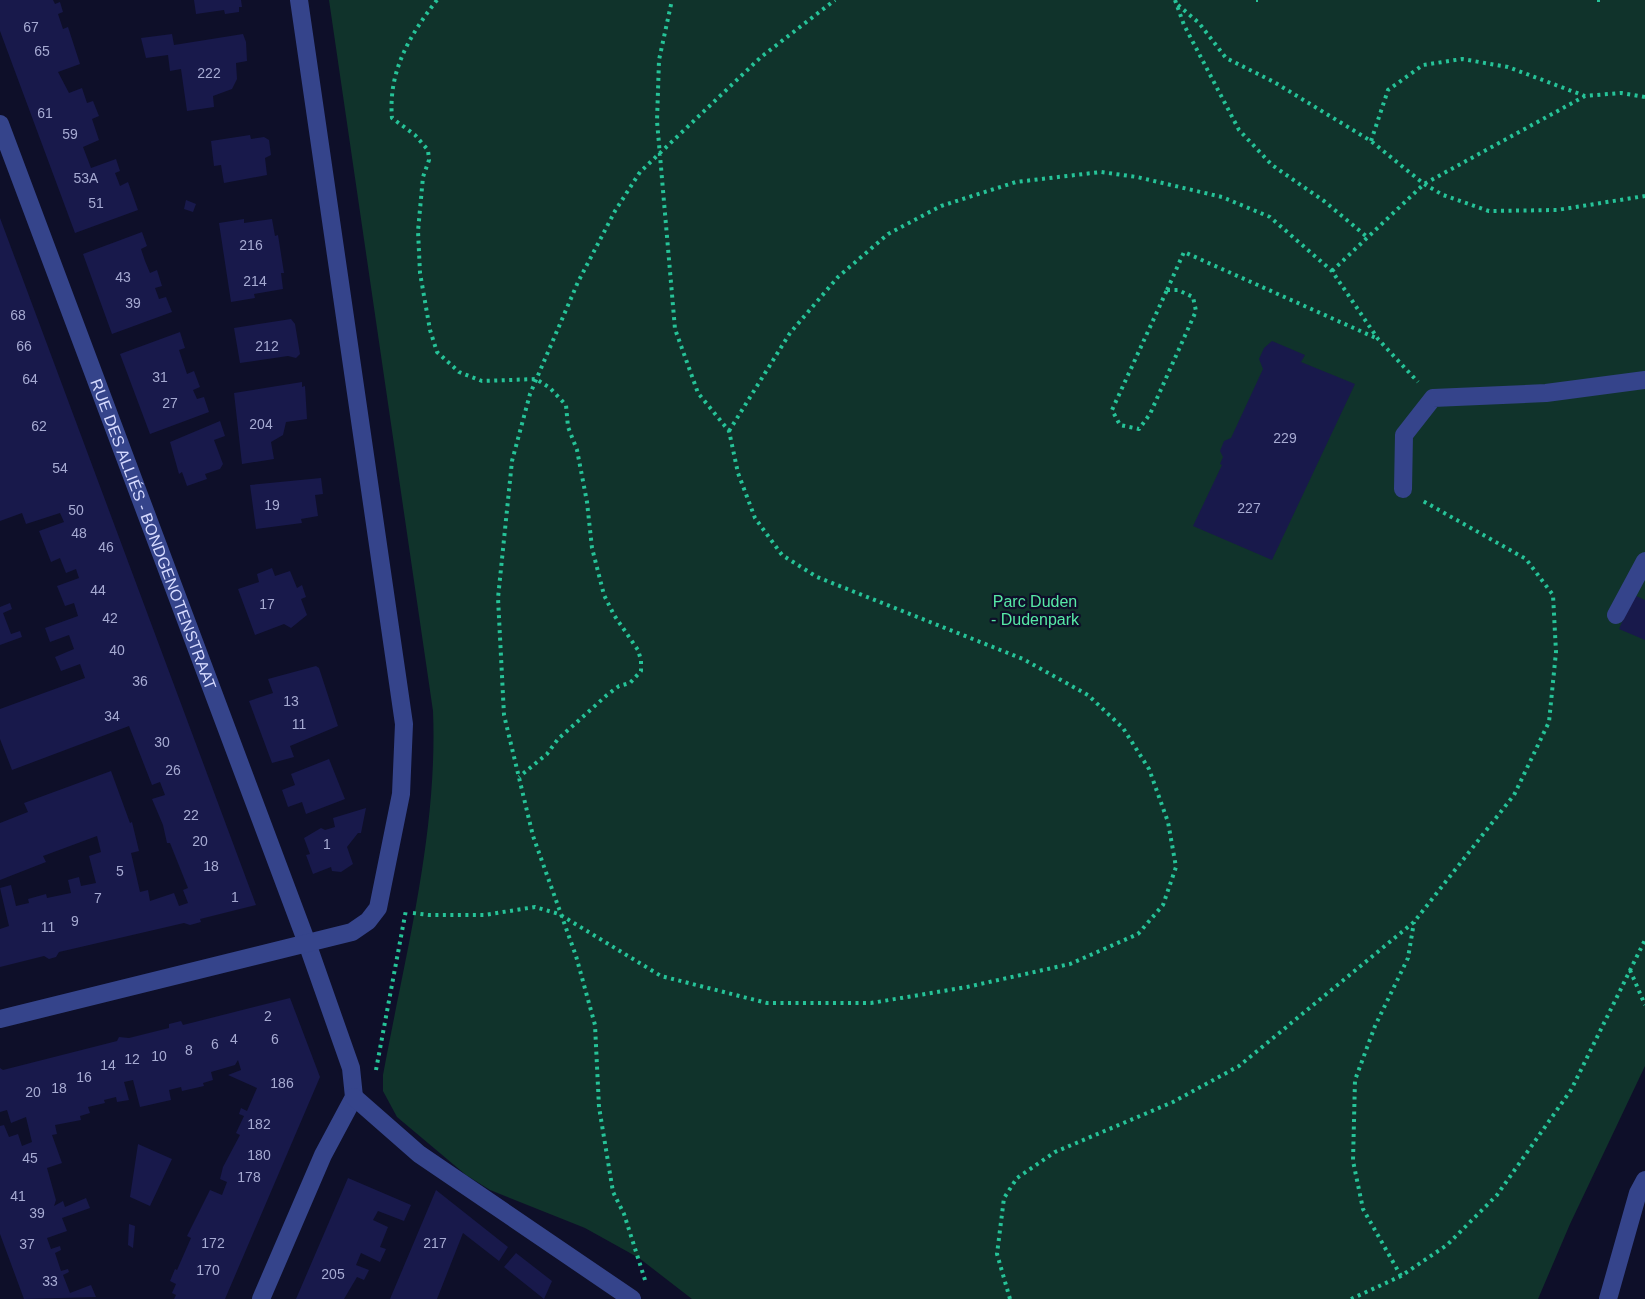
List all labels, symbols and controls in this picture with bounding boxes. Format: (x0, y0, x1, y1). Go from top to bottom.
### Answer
house number: 67 (23, 19, 39, 35)
house number: 65 (34, 43, 50, 59)
house number: 222 (197, 65, 221, 81)
house number: 61 (37, 105, 53, 121)
house number: 59 (62, 126, 78, 142)
house number: 53A (74, 170, 99, 186)
house number: 51 (88, 195, 104, 211)
house number: 216 (239, 237, 263, 253)
house number: 43 (115, 269, 131, 285)
house number: 214 (243, 273, 267, 289)
house number: 39 (125, 295, 141, 311)
house number: 68 (10, 307, 26, 323)
house number: 66 (16, 338, 32, 354)
house number: 212 (255, 338, 279, 354)
house number: 31 (152, 369, 168, 385)
house number: 64 (22, 371, 38, 387)
street label: RUE DES ALLIÉS - BONDGENOTENSTRAAT (87, 377, 219, 692)
house number: 27 (162, 395, 178, 411)
house number: 204 (249, 416, 273, 432)
house number: 62 (31, 418, 47, 434)
house number: 229 (1273, 430, 1297, 446)
house number: 54 (52, 460, 68, 476)
house number: 19 (264, 497, 280, 513)
house number: 227 (1237, 500, 1261, 516)
house number: 50 (68, 502, 84, 518)
house number: 48 (71, 525, 87, 541)
house number: 46 (98, 539, 114, 555)
house number: 44 (90, 582, 106, 598)
park label: Parc Duden - Dudenpark (991, 593, 1080, 628)
house number: 17 (259, 596, 275, 612)
house number: 42 (102, 610, 118, 626)
house number: 40 (109, 642, 125, 658)
house number: 36 (132, 673, 148, 689)
house number: 13 (283, 693, 299, 709)
house number: 34 (104, 708, 120, 724)
house number: 11 (292, 716, 306, 732)
house number: 30 (154, 734, 170, 750)
house number: 26 (165, 762, 181, 778)
house number: 22 (183, 807, 199, 823)
house number: 20 (192, 833, 208, 849)
house number: 1 (323, 836, 331, 852)
house number: 18 (203, 858, 219, 874)
house number: 5 (116, 863, 124, 879)
house number: 1 (231, 889, 239, 905)
house number: 7 (94, 890, 102, 906)
house number: 9 (71, 913, 79, 929)
house number: 11 (41, 919, 55, 935)
house number: 2 (264, 1008, 272, 1024)
house number: 4 (230, 1031, 238, 1047)
house number: 6 (271, 1031, 279, 1047)
house number: 6 (211, 1036, 219, 1052)
house number: 8 (185, 1042, 193, 1058)
house number: 10 (151, 1048, 167, 1064)
house number: 12 (124, 1051, 140, 1067)
house number: 14 (100, 1057, 116, 1073)
house number: 16 (76, 1069, 92, 1085)
house number: 186 (270, 1075, 294, 1091)
house number: 18 (51, 1080, 67, 1096)
house number: 20 (25, 1084, 41, 1100)
house number: 182 (247, 1116, 271, 1132)
house number: 180 (247, 1147, 271, 1163)
house number: 45 (22, 1150, 38, 1166)
house number: 178 (237, 1169, 261, 1185)
house number: 41 (10, 1188, 26, 1204)
house number: 39 (29, 1205, 45, 1221)
house number: 172 (201, 1235, 225, 1251)
house number: 217 (423, 1235, 447, 1251)
house number: 37 (19, 1236, 35, 1252)
house number: 170 (196, 1262, 220, 1278)
house number: 205 (321, 1266, 345, 1282)
house number: 33 (42, 1273, 58, 1289)

